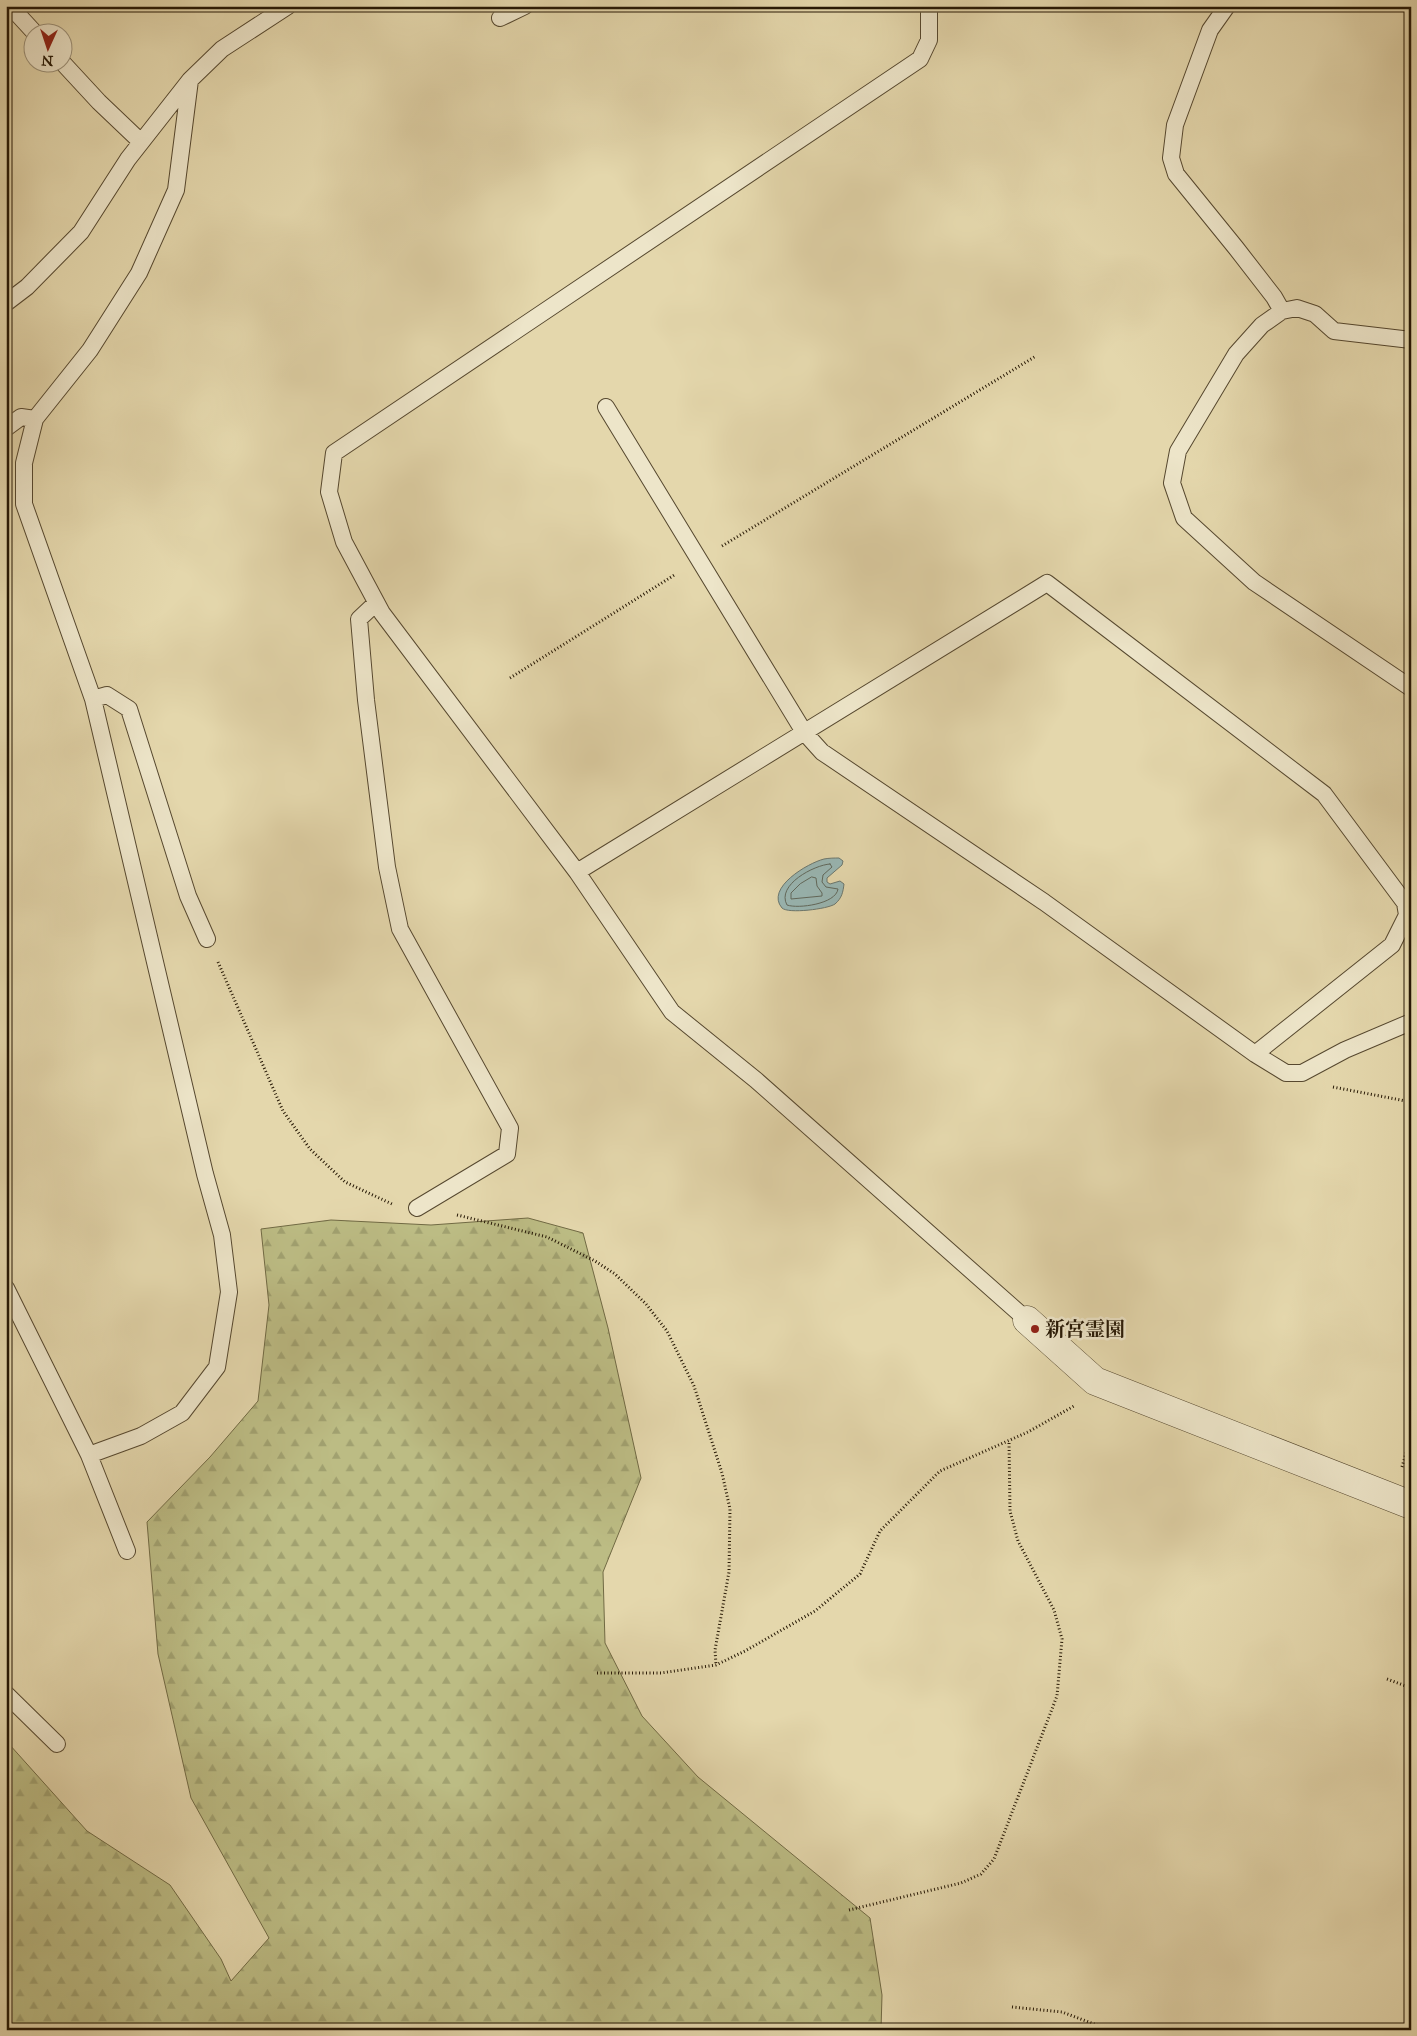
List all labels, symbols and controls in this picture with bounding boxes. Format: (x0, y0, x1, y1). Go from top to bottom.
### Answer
north arrow (22, 22, 72, 72)
text: N (41, 52, 54, 69)
place label: 新宮霊園 (1045, 1317, 1125, 1341)
marker: 新宮霊園 (1029, 1323, 1041, 1335)

